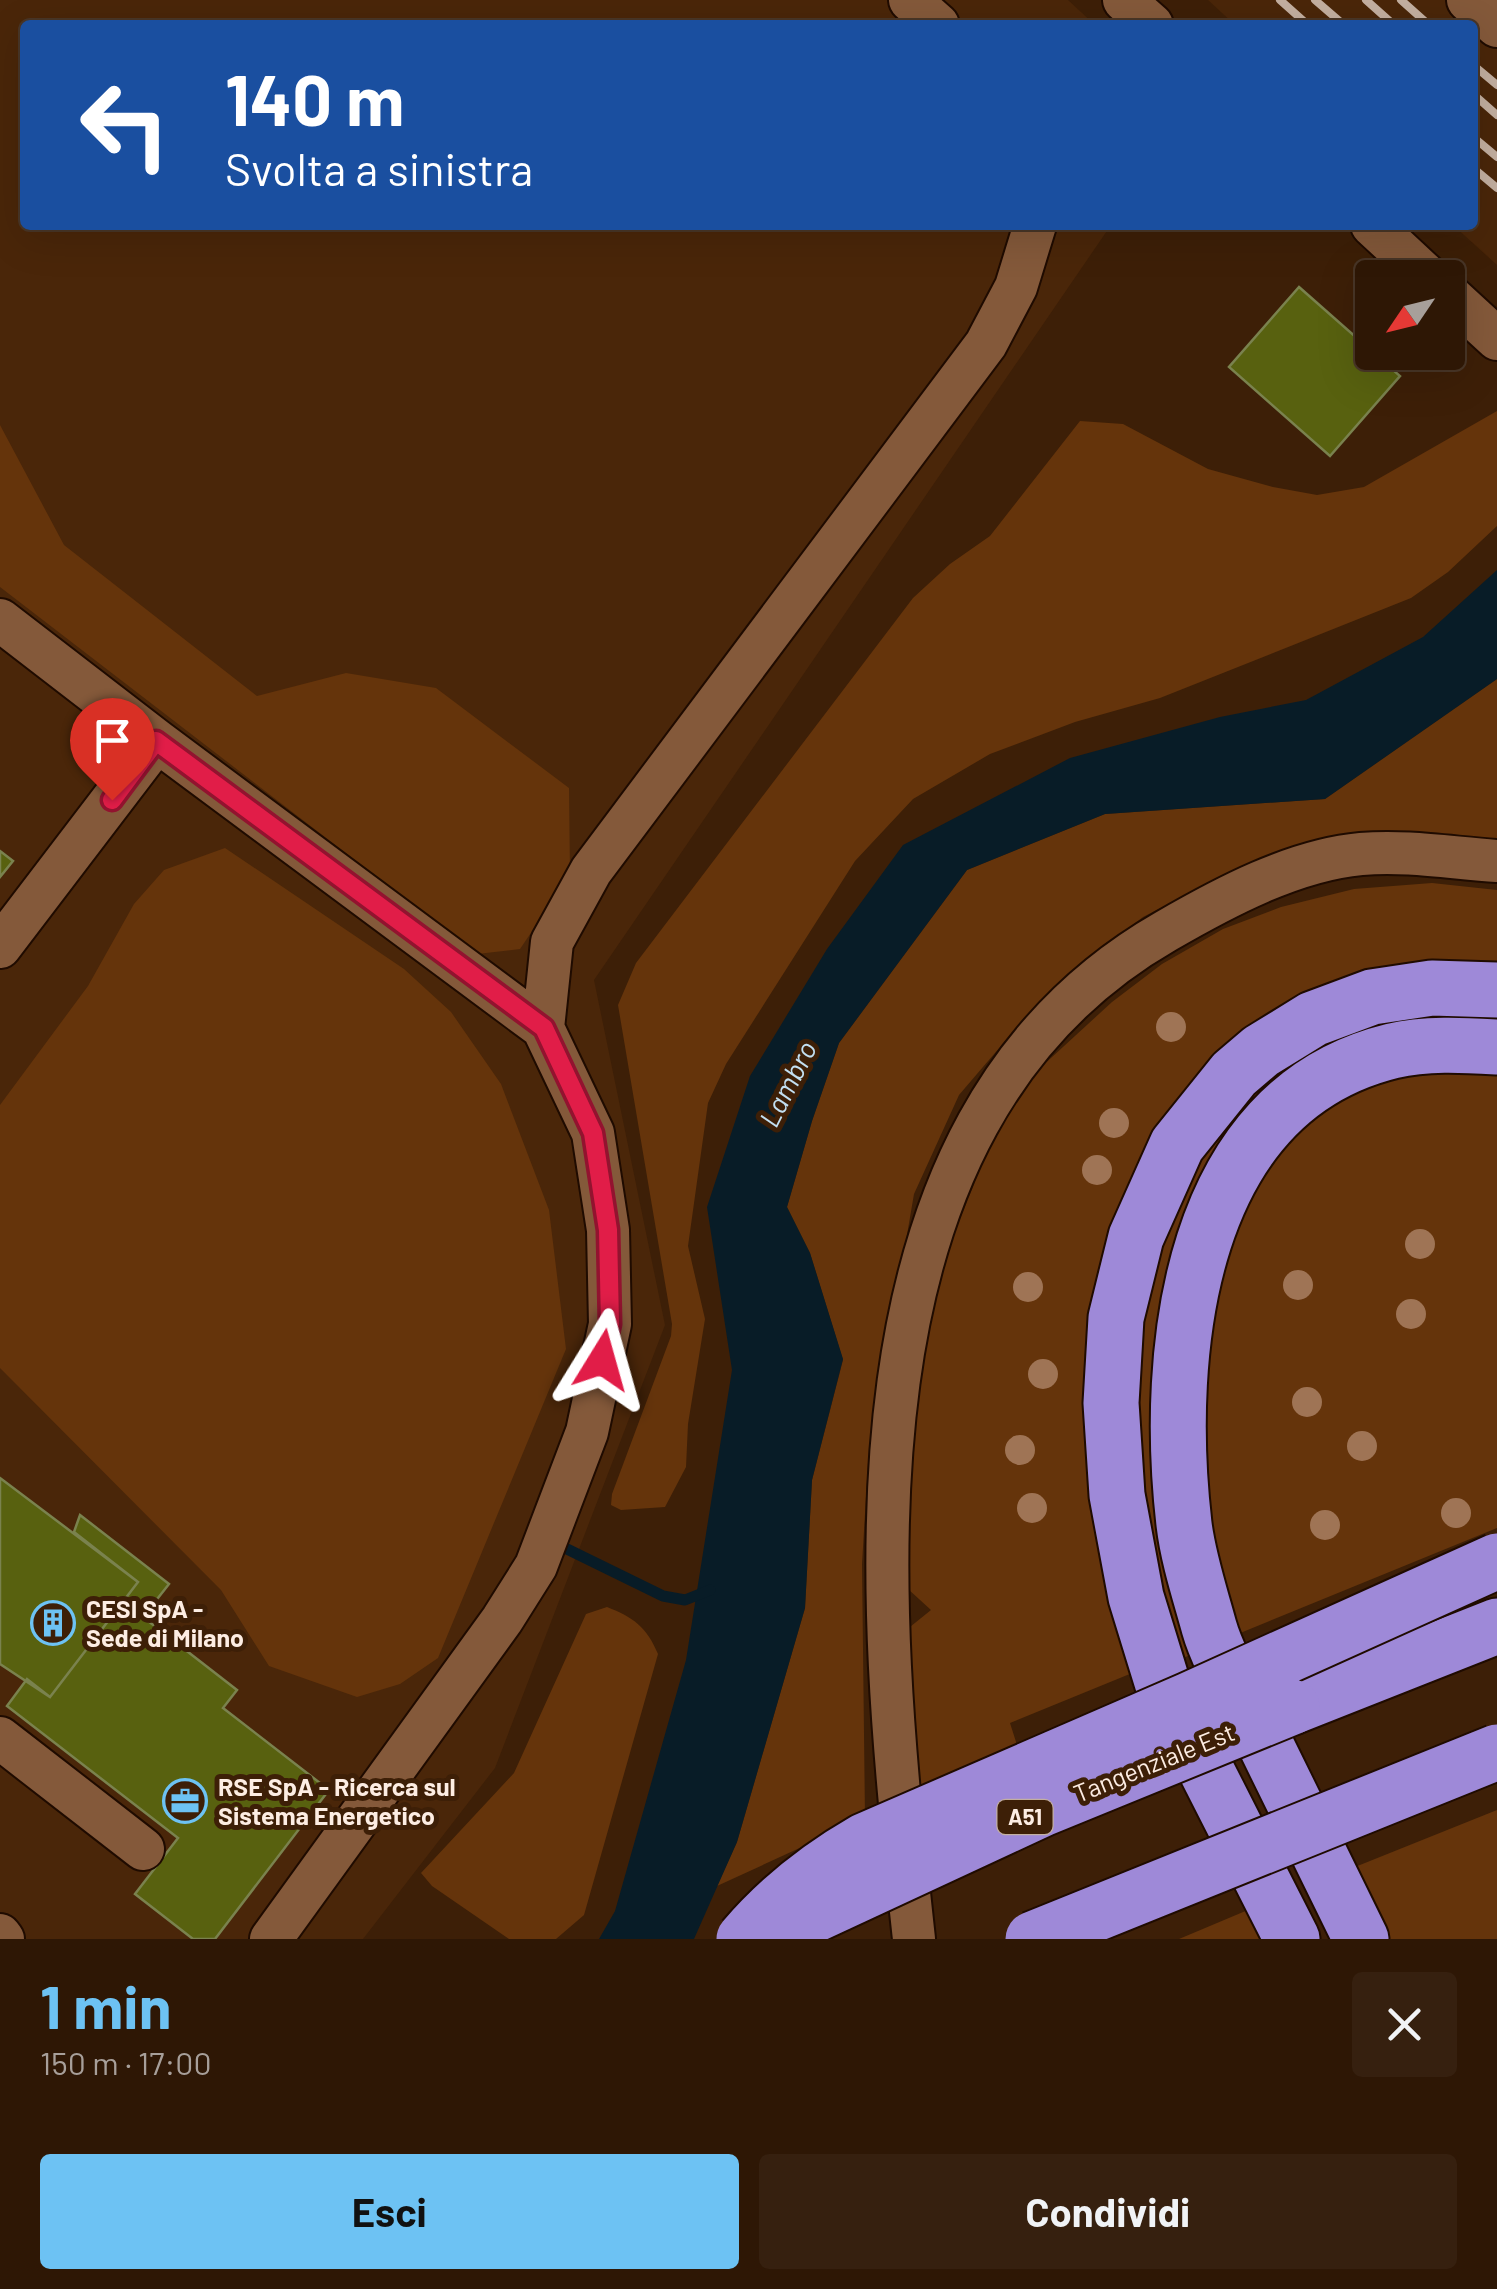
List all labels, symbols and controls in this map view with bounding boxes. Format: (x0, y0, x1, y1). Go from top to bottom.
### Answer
text: 140 m (225, 56, 404, 140)
icon: left (60, 60, 190, 190)
text: Svolta a sinistra (225, 141, 533, 195)
north arrow (1355, 260, 1465, 370)
map controls (1355, 260, 1465, 370)
pin (70, 698, 155, 801)
icon: arrive (85, 713, 140, 768)
water label: Lambro (751, 1035, 823, 1132)
position arrow (550, 1308, 654, 1412)
place label: CESI SpA - Sede di Milano (86, 1593, 244, 1652)
building icon: CESI SpA - Sede di Milano (30, 1600, 76, 1646)
street label: Tangenziale Est (1069, 1716, 1238, 1808)
place label: RSE SpA - Ricerca sul Sistema Energetico (218, 1771, 456, 1830)
office icon: RSE SpA - Ricerca sul Sistema Energetico (162, 1778, 208, 1824)
road number: A51 (998, 1800, 1052, 1834)
text: 1 min (40, 1969, 171, 2041)
button: close (1352, 1972, 1457, 2077)
text: 150 m · 17:00 (40, 2043, 211, 2081)
button: Esci (40, 2154, 739, 2269)
button: Condividi (759, 2154, 1457, 2269)

